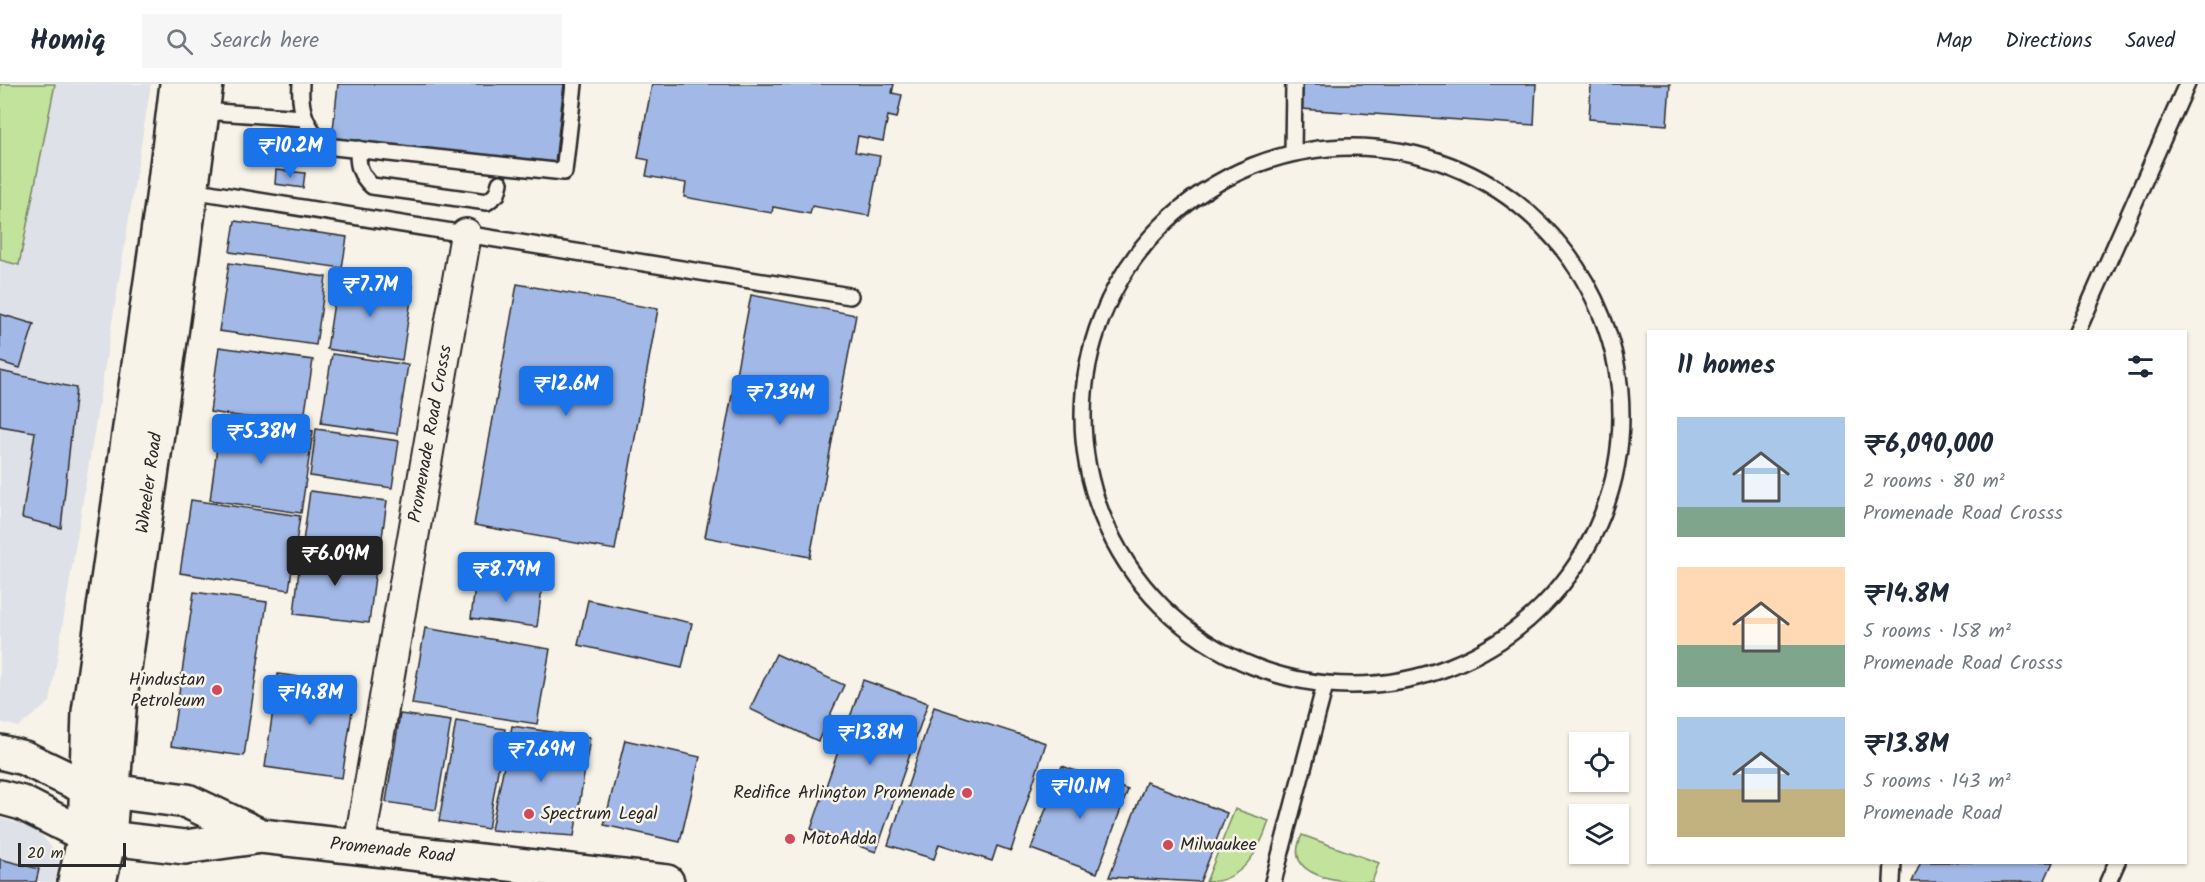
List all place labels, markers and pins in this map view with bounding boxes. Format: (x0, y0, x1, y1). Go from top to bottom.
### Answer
pin: ₹10.2M (241, 128, 339, 179)
pin: ₹7.7M (328, 267, 412, 318)
pin: ₹12.6M (517, 366, 615, 417)
pin: ₹7.34M (731, 375, 829, 426)
pin: ₹5.38M (212, 414, 310, 465)
pin: ₹6.09M (286, 536, 384, 587)
pin: ₹8.79M (457, 552, 555, 603)
place label: Hindustan Petroleum (129, 666, 205, 716)
pin: ₹14.8M (261, 675, 359, 726)
marker: Hindustan Petroleum (210, 683, 224, 697)
pin: ₹13.8M (821, 715, 919, 766)
pin: ₹7.69M (492, 732, 590, 783)
pin: ₹10.1M (1031, 769, 1129, 820)
place label: Redifice Arlington Promenade (733, 779, 955, 808)
marker: Redifice Arlington Promenade (960, 786, 974, 800)
place label: Spectrum Legal (541, 800, 658, 829)
marker: Spectrum Legal (522, 807, 536, 821)
place label: MotoAdda (802, 825, 877, 854)
place label: Milwaukee (1180, 831, 1257, 860)
marker: MotoAdda (783, 832, 797, 846)
marker: Milwaukee (1161, 838, 1175, 852)

